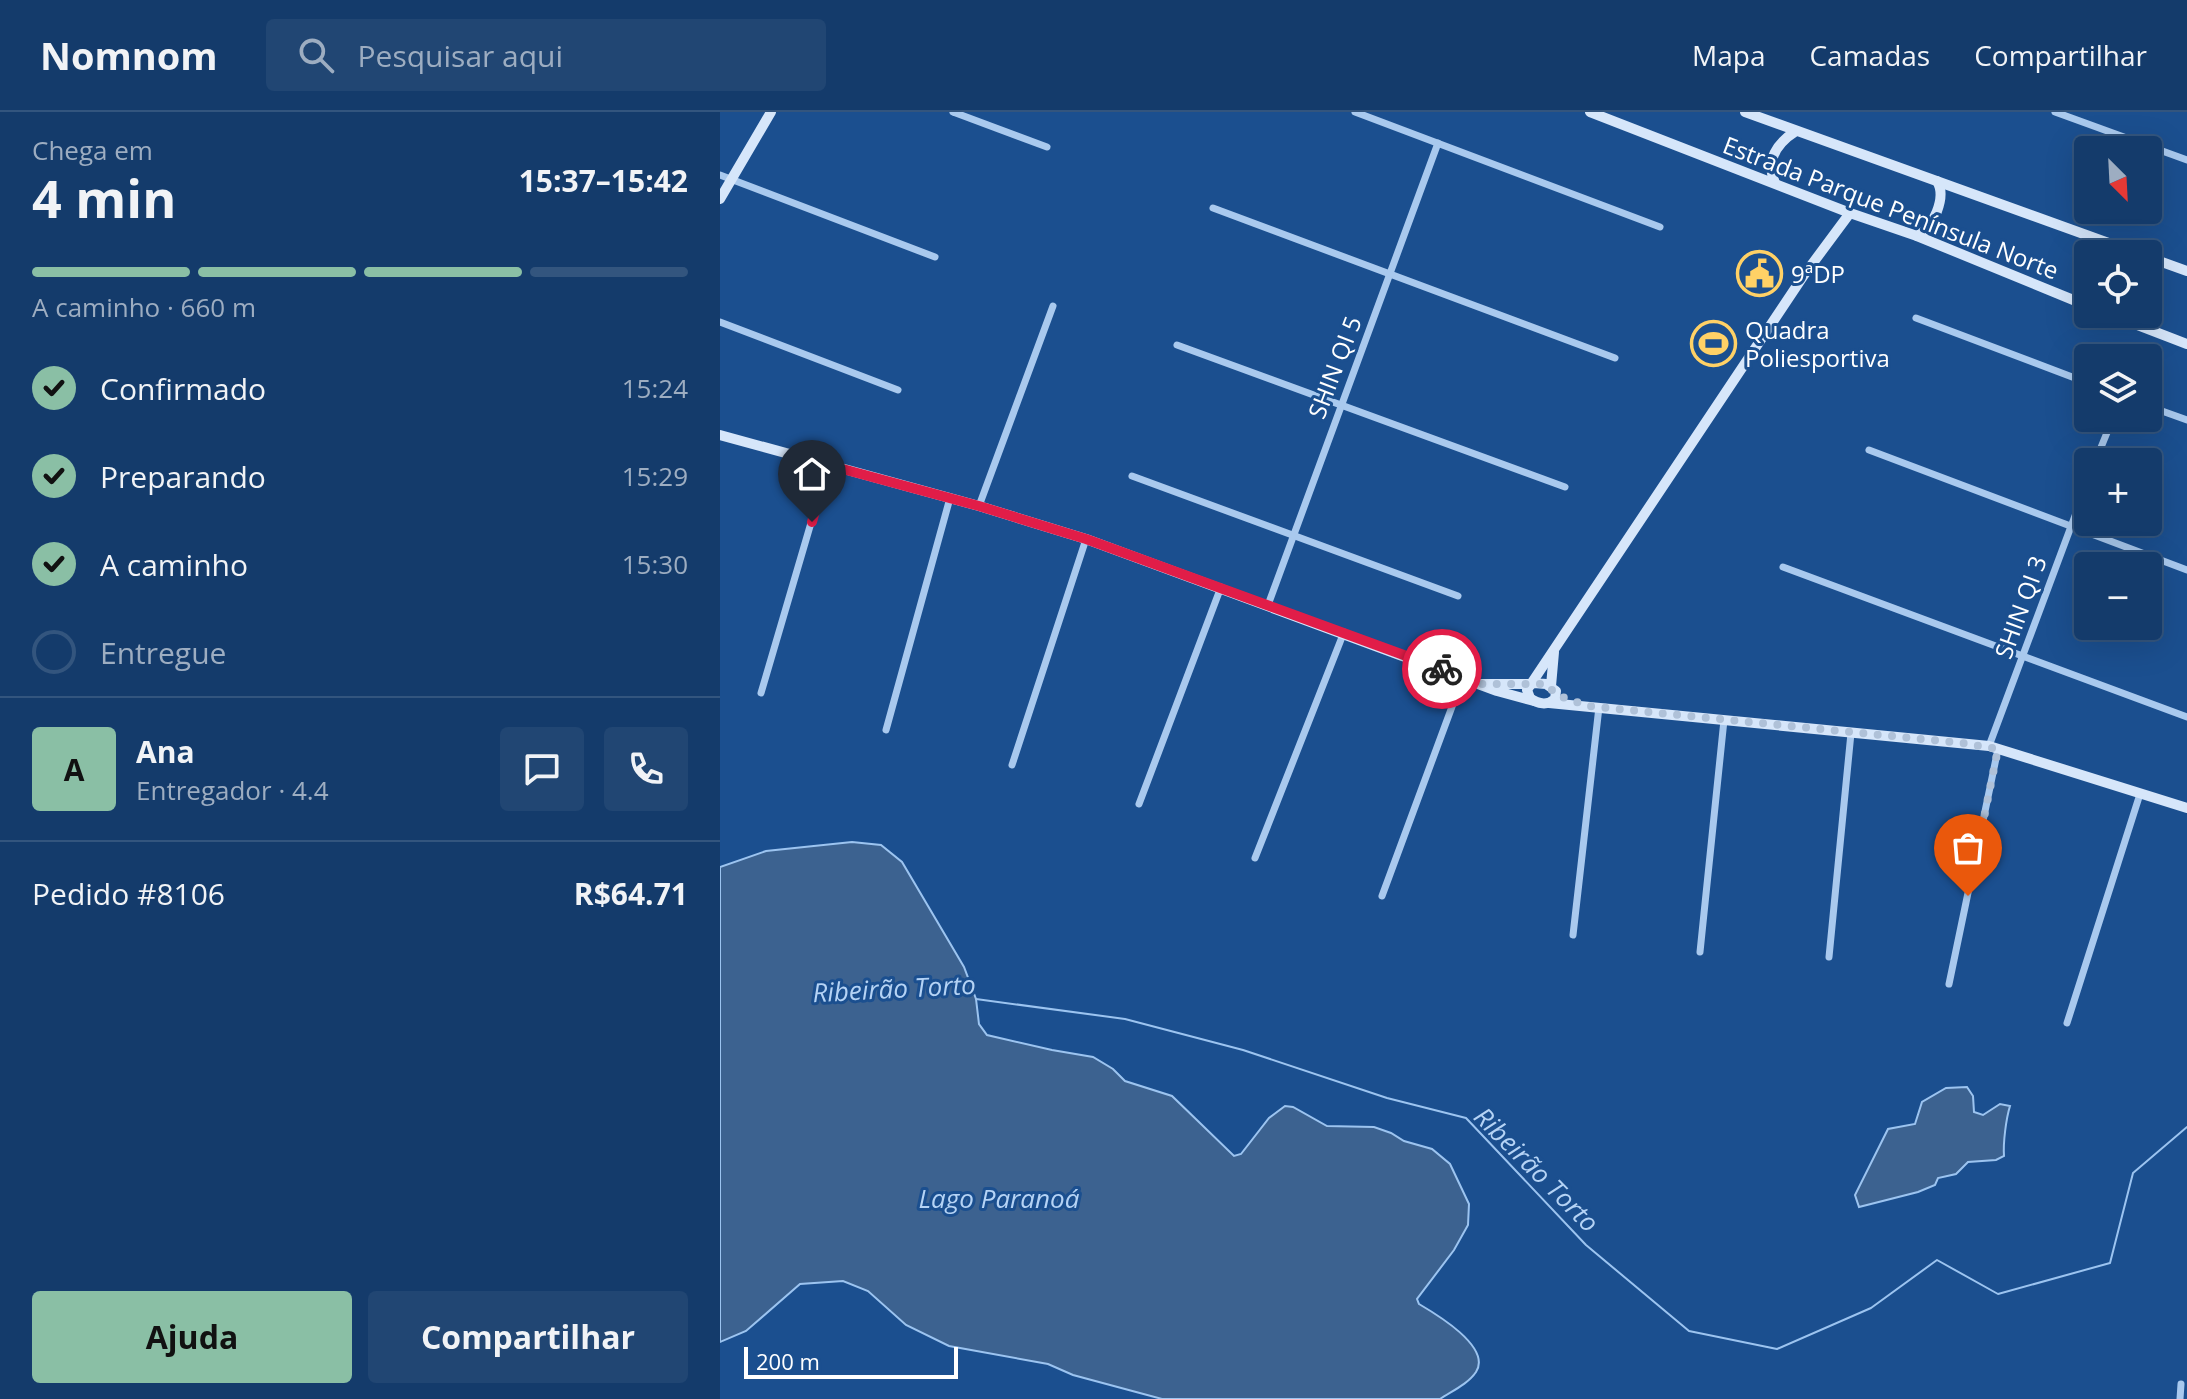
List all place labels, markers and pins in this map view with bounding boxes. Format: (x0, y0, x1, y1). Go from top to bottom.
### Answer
public building icon: 9ªDP (1736, 249, 1784, 297)
place label: 9ªDP (1791, 257, 1845, 290)
place label: Quadra Poliesportiva (1745, 313, 1890, 374)
sports icon: Quadra Poliesportiva (1690, 319, 1738, 367)
pin (778, 440, 846, 522)
pin (1934, 814, 2002, 896)

